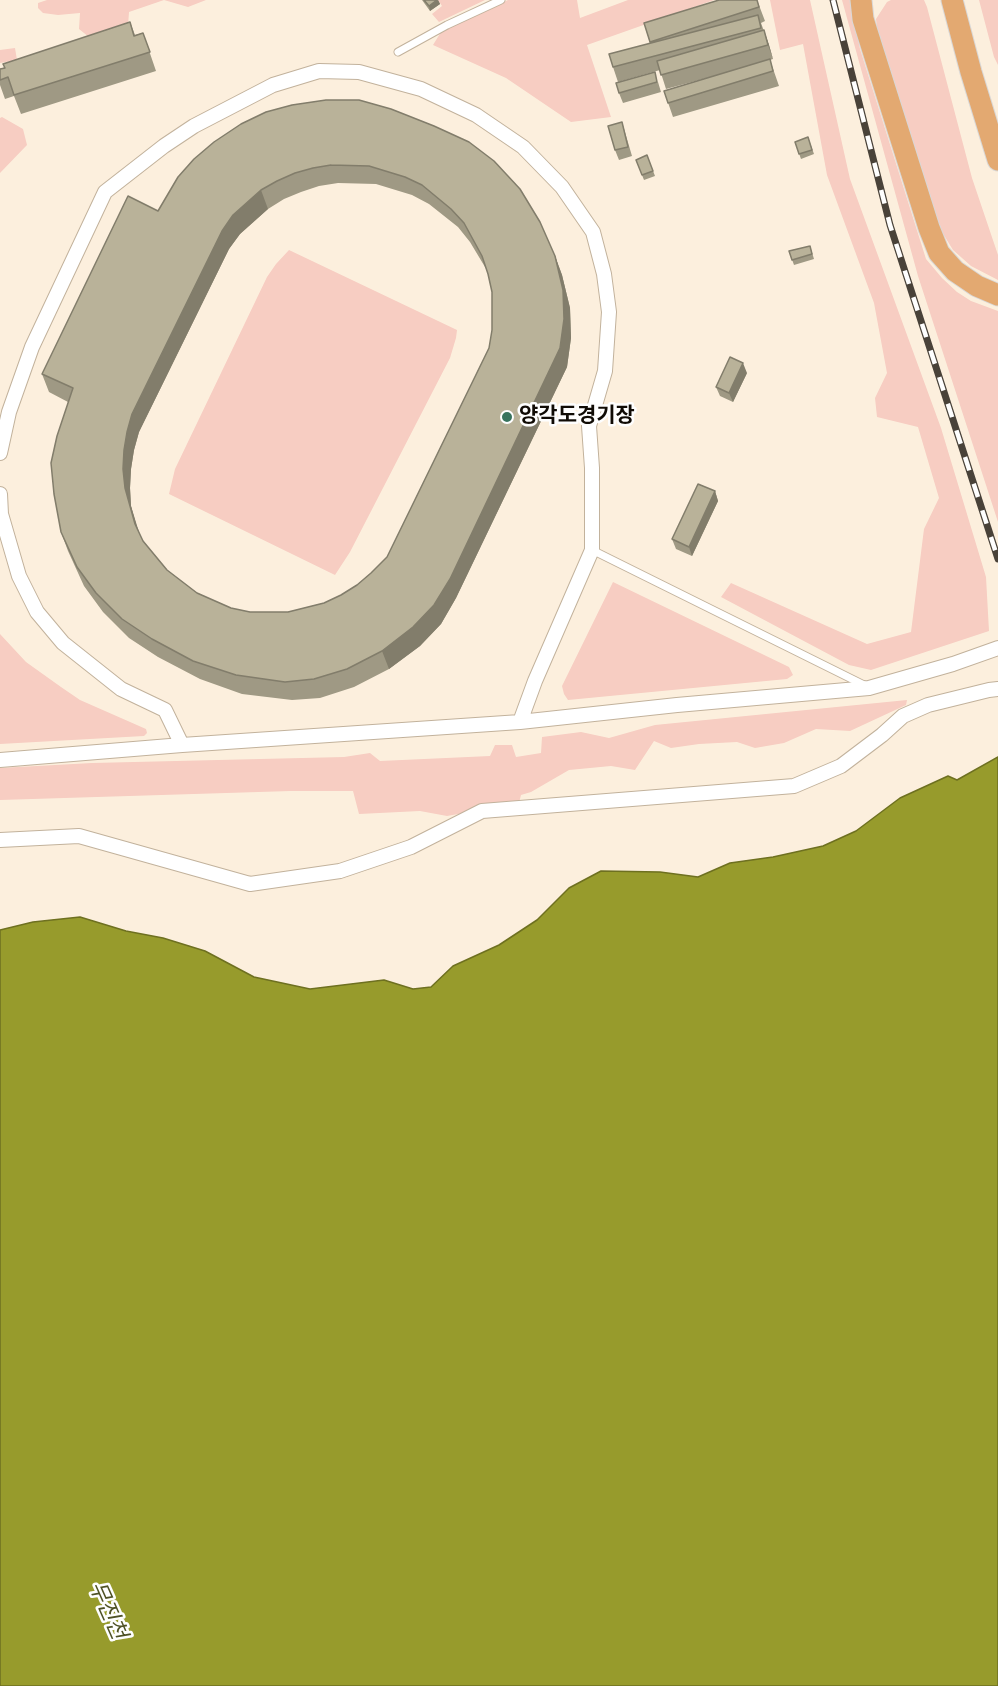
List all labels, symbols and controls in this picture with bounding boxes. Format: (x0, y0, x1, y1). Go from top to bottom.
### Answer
place label: 양각도경기장 (519, 404, 635, 430)
marker: 양각도경기장 (500, 410, 514, 424)
water label: 무진천 (82, 1578, 130, 1644)

